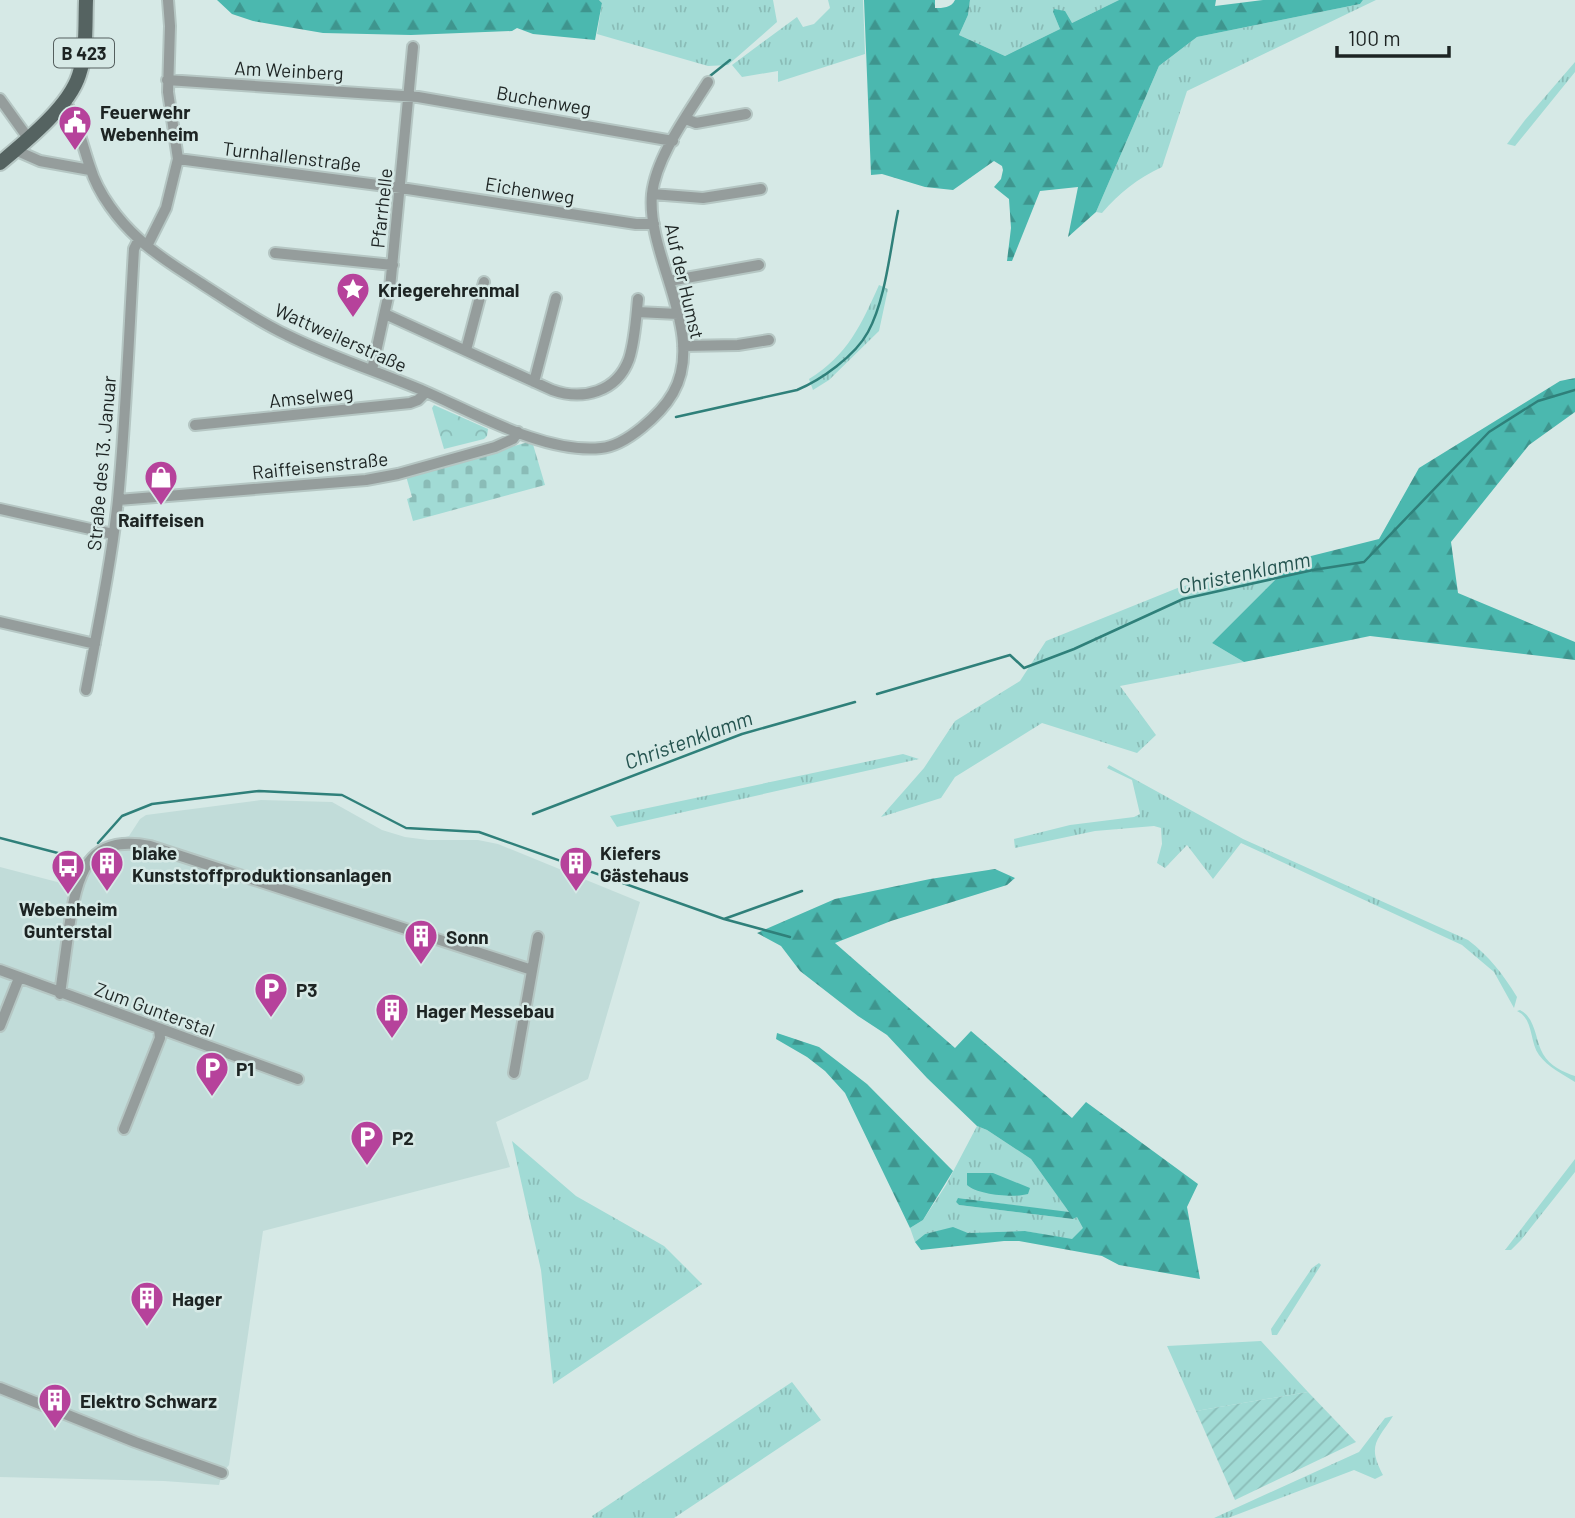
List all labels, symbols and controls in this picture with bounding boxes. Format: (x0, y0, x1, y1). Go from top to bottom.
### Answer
scale bar (1337, 14, 1449, 58)
text: 100 m (1348, 25, 1401, 50)
road number: B 423 (54, 38, 114, 68)
street label: Am Weinberg (234, 56, 344, 84)
street label: Buchenweg (495, 80, 593, 120)
place label: Feuerwehr Webenheim (100, 100, 199, 145)
public building icon: Feuerwehr Webenheim (56, 103, 94, 152)
street label: Turnhallenstraße (221, 136, 363, 176)
street label: Pfarrhelle (365, 167, 397, 249)
street label: Eichenweg (484, 172, 576, 208)
street label: Auf der Humst (661, 221, 709, 341)
place icon: Kriegerehrenmal (334, 270, 372, 319)
place label: Kriegerehrenmal (378, 278, 519, 301)
street label: Wattweilerstraße (271, 298, 411, 376)
street label: Straße des 13. Januar (82, 374, 120, 551)
street label: Amselweg (268, 380, 354, 412)
street label: Raiffeisenstraße (251, 446, 389, 484)
shop icon: Raiffeisen (142, 458, 180, 507)
place label: Raiffeisen (118, 508, 204, 531)
water label: Christenklamm (1176, 546, 1312, 598)
water label: Christenklamm (621, 704, 755, 774)
place label: blake Kunststoffproduktionsanlagen (132, 841, 392, 886)
place label: Kiefers Gästehaus (600, 841, 689, 886)
building icon: blake Kunststoffproduktionsanlagen (88, 844, 126, 893)
building icon: Kiefers Gästehaus (557, 844, 595, 893)
bus stop icon: Webenheim Gunterstal (49, 847, 87, 896)
place label: Webenheim Gunterstal (19, 897, 117, 942)
building icon: Sonn (402, 917, 440, 966)
place label: Sonn (446, 925, 489, 948)
parking icon: P3 (252, 970, 290, 1019)
street label: Zum Gunterstal (92, 977, 218, 1041)
place label: P3 (296, 978, 318, 1001)
building icon: Hager Messebau (373, 991, 411, 1040)
place label: Hager Messebau (416, 999, 554, 1022)
parking icon: P1 (193, 1049, 231, 1098)
place label: P1 (236, 1057, 254, 1080)
parking icon: P2 (348, 1118, 386, 1167)
place label: P2 (392, 1126, 414, 1149)
building icon: Hager (128, 1279, 166, 1328)
place label: Hager (172, 1287, 223, 1310)
building icon: Elektro Schwarz (36, 1381, 74, 1430)
place label: Elektro Schwarz (80, 1389, 217, 1412)

